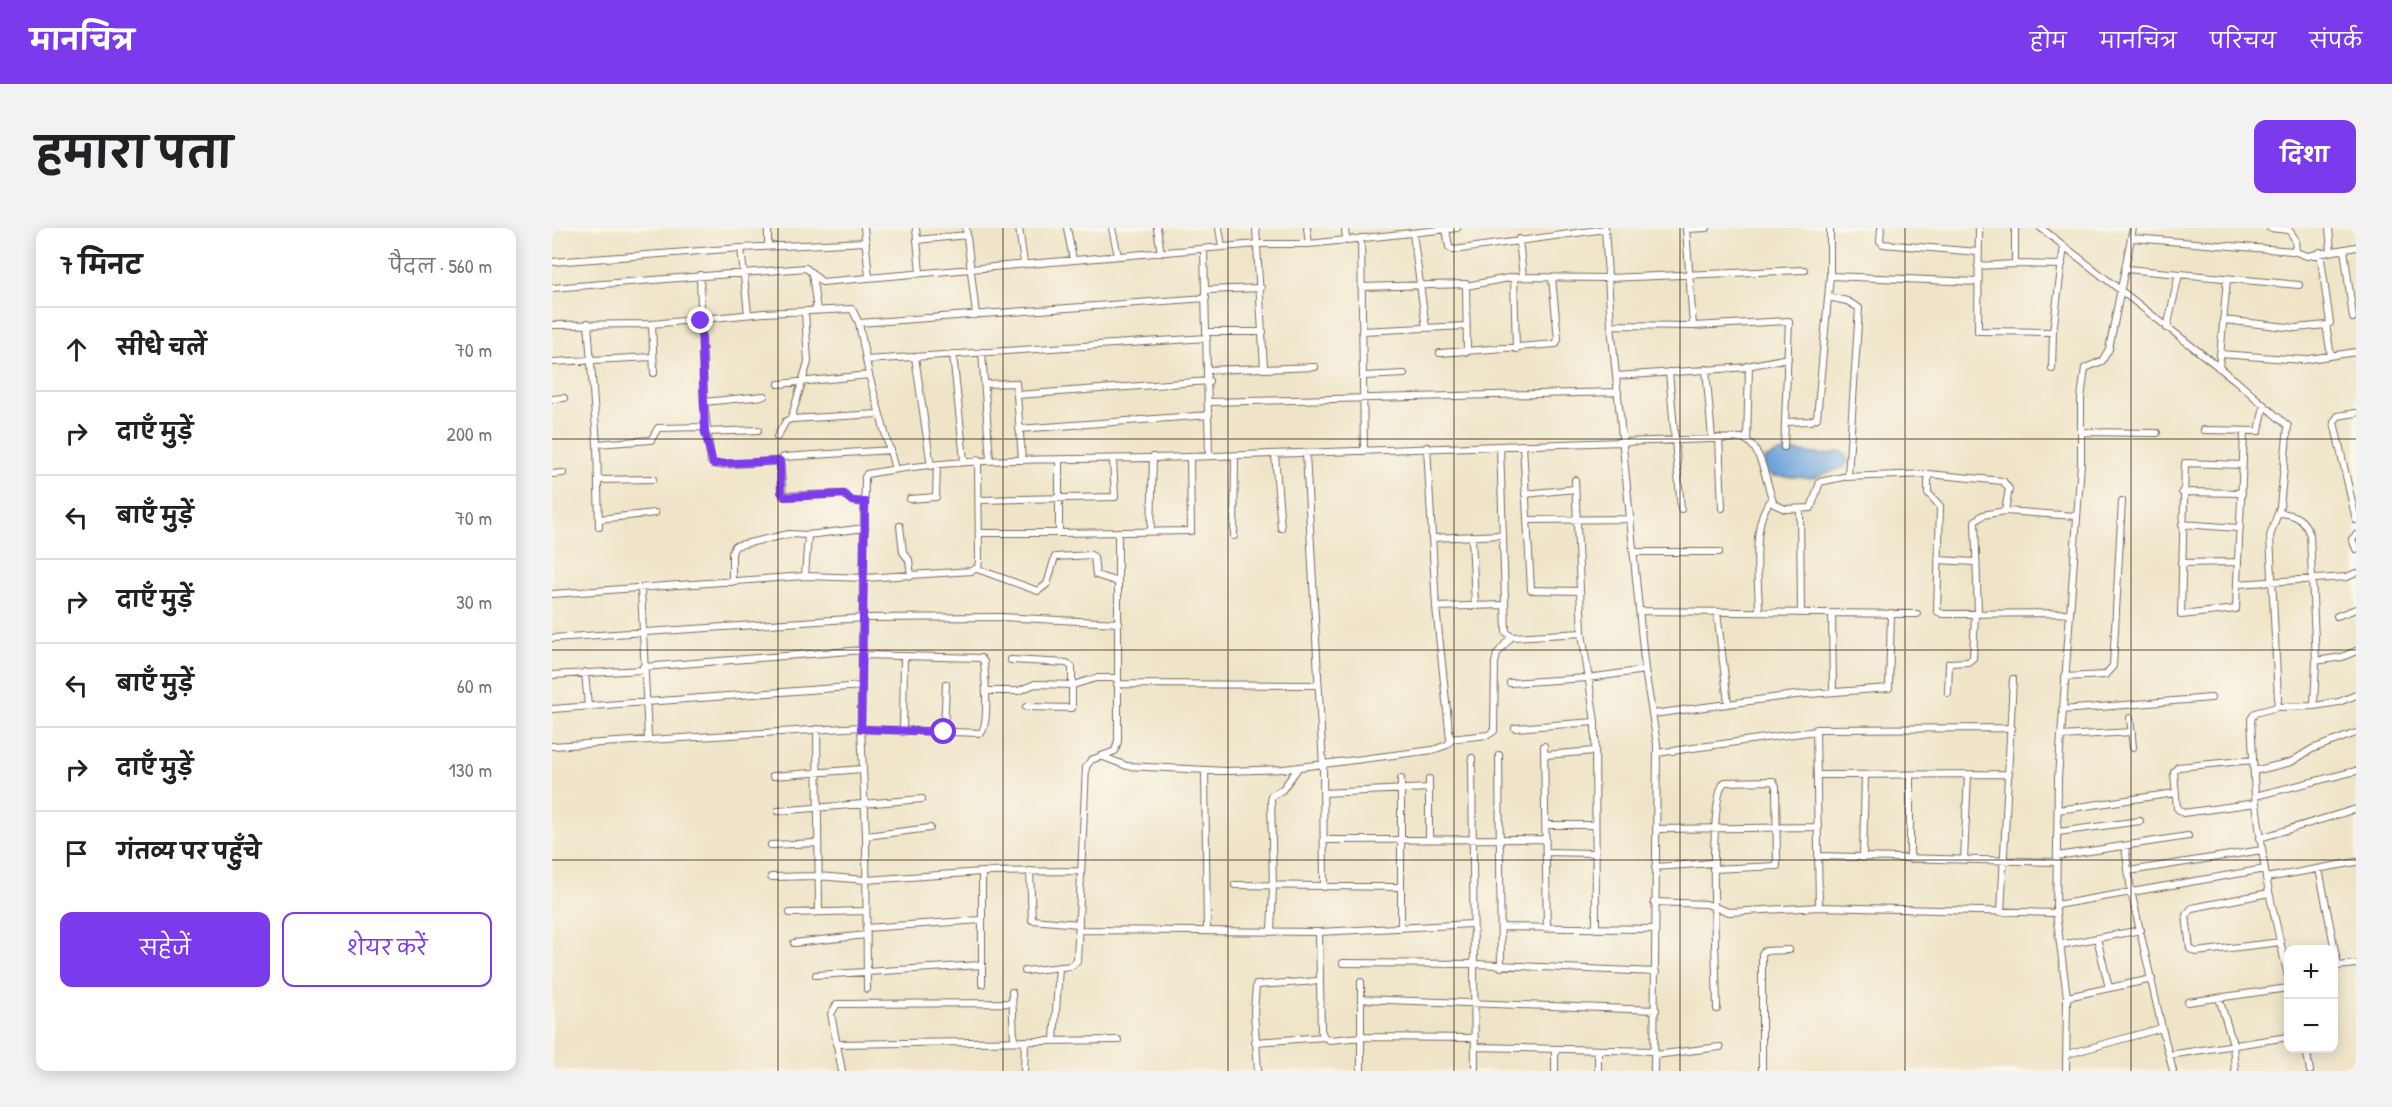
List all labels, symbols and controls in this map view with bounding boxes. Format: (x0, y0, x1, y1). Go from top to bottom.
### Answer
text: मानचित्र (30, 21, 134, 59)
text: होम (2030, 26, 2067, 55)
text: मानचित्र (2100, 26, 2177, 55)
text: परिचय (2210, 26, 2276, 55)
text: संपर्क (2309, 26, 2362, 55)
button: दिशा (2254, 120, 2356, 193)
text: हमारा पता (36, 123, 232, 180)
text: 7 मिनट (60, 247, 142, 282)
text: पैदल · 560 m (389, 252, 492, 279)
route end (687, 307, 713, 333)
text: सीधे चलें (117, 332, 207, 362)
icon: ahead (60, 333, 93, 366)
text: 70 m (455, 336, 492, 363)
text: दाएँ मुड़ें (117, 416, 193, 446)
icon: right (60, 417, 93, 450)
text: 200 m (447, 420, 492, 447)
text: बाएँ मुड़ें (117, 500, 194, 530)
icon: left (60, 501, 93, 534)
text: 70 m (455, 504, 492, 531)
text: दाएँ मुड़ें (117, 584, 193, 614)
icon: right (60, 585, 93, 618)
text: 30 m (456, 588, 492, 615)
text: बाएँ मुड़ें (117, 668, 194, 698)
icon: left (60, 669, 93, 702)
text: 60 m (457, 672, 492, 699)
route start (930, 718, 956, 744)
text: दाएँ मुड़ें (117, 752, 193, 782)
icon: right (60, 753, 93, 786)
text: 130 m (449, 756, 492, 783)
text: गंतव्य पर पहुँचे (117, 836, 261, 866)
icon: arrive (60, 837, 93, 870)
button: सहेजें (60, 912, 270, 987)
button: शेयर करें (282, 912, 492, 987)
map controls (2284, 945, 2338, 1053)
button: + (2284, 945, 2338, 999)
button: − (2284, 999, 2338, 1053)

